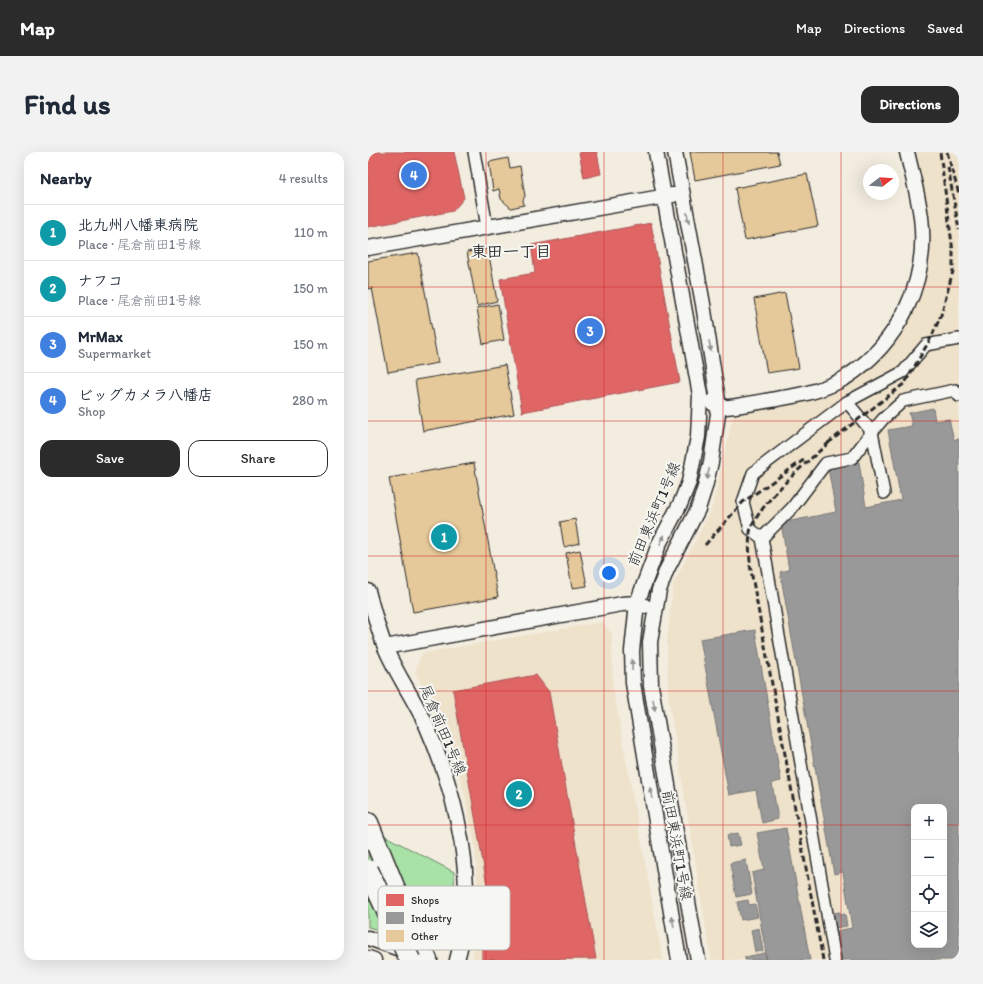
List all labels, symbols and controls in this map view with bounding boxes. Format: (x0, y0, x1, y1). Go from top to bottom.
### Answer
text: Map (20, 17, 55, 40)
text: Map (796, 20, 822, 37)
text: Directions (844, 20, 905, 37)
text: Saved (927, 20, 963, 37)
button: Directions (861, 86, 959, 123)
text: Find us (24, 87, 111, 121)
pin: 4 (401, 160, 427, 190)
north arrow (863, 164, 899, 200)
text: Nearby (40, 168, 92, 188)
text: 4 results (279, 171, 328, 186)
one-way arrow (685, 212, 691, 224)
text: 北九州八幡東病院 (78, 216, 198, 234)
text: 1 (50, 225, 56, 240)
text: 110 m (294, 225, 328, 240)
text: Place · 尾倉前田1号線 (78, 237, 201, 252)
district label: 東田一丁目 (471, 242, 551, 261)
text: ナフコ (78, 272, 123, 290)
text: 2 (50, 281, 56, 296)
text: 150 m (293, 281, 328, 296)
text: Place · 尾倉前田1号線 (78, 293, 201, 308)
pin: 3 (577, 316, 603, 346)
text: MrMax (78, 328, 123, 346)
text: 3 (49, 337, 57, 352)
text: 150 m (293, 337, 328, 352)
one-way arrow (707, 340, 713, 352)
text: Supermarket (78, 346, 151, 361)
text: ビッグカメラ八幡店 (78, 386, 213, 404)
text: 4 (49, 393, 57, 408)
text: 280 m (292, 393, 328, 408)
text: Shop (78, 404, 105, 419)
button: Save (40, 440, 180, 477)
button: Share (188, 440, 328, 477)
street label: 前田東浜町1号線 (624, 459, 684, 569)
one-way arrow (705, 468, 711, 481)
pin: 1 (431, 522, 457, 552)
one-way arrow (659, 534, 665, 546)
your location (599, 563, 619, 583)
one-way arrow (629, 659, 636, 671)
street label: 尾倉前田1号線 (416, 682, 470, 778)
one-way arrow (651, 699, 657, 711)
pin: 2 (506, 779, 532, 809)
one-way arrow (648, 787, 654, 799)
street label: 前田東浜町1号線 (658, 788, 696, 902)
map controls (911, 804, 947, 948)
button: + (911, 804, 947, 840)
button: − (911, 840, 947, 876)
button: locate (911, 876, 947, 912)
legend (378, 886, 510, 950)
text: Shops (411, 894, 439, 907)
text: Industry (411, 912, 453, 925)
button: layers (911, 912, 947, 948)
one-way arrow (670, 915, 676, 928)
text: Other (411, 930, 439, 943)

